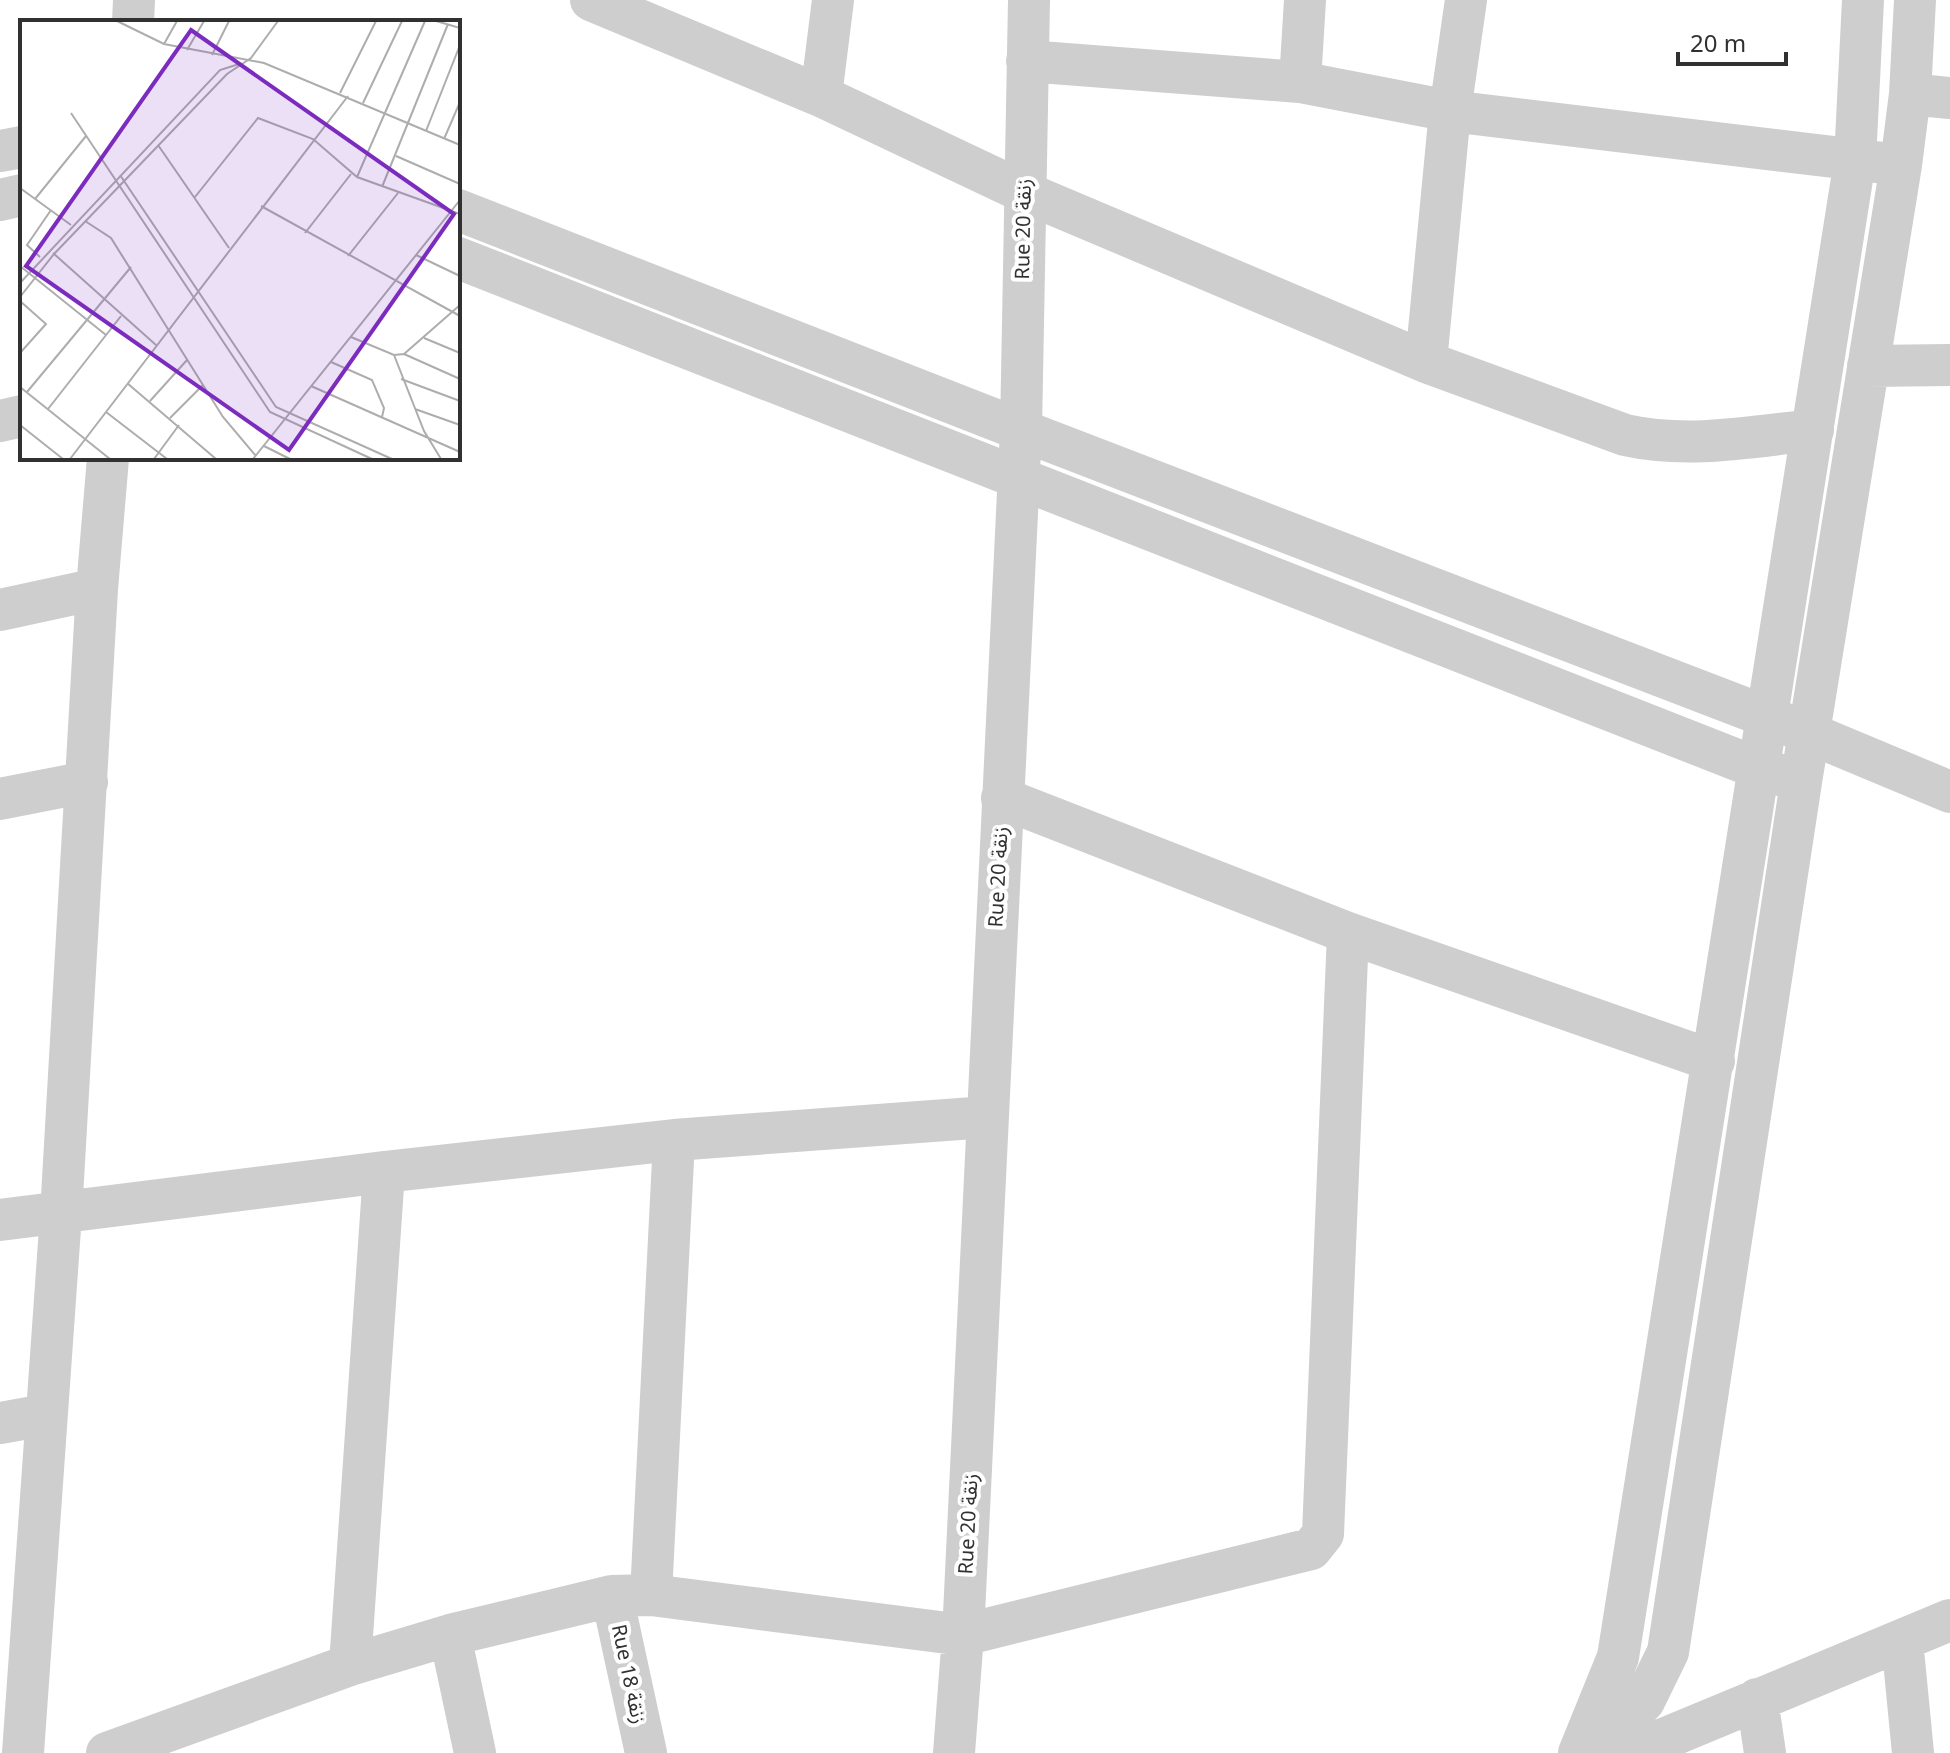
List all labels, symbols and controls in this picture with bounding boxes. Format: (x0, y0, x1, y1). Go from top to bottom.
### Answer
scale bar (1678, 16, 1786, 66)
inset map (20, 20, 460, 460)
text: 20 m (1690, 26, 1746, 59)
street label: Rue 20 زنقة (1008, 178, 1037, 280)
street label: Rue 20 زنقة (981, 826, 1014, 928)
street label: Rue 20 زنقة (951, 1473, 984, 1575)
street label: Rue 18 زنقة (606, 1622, 653, 1726)

